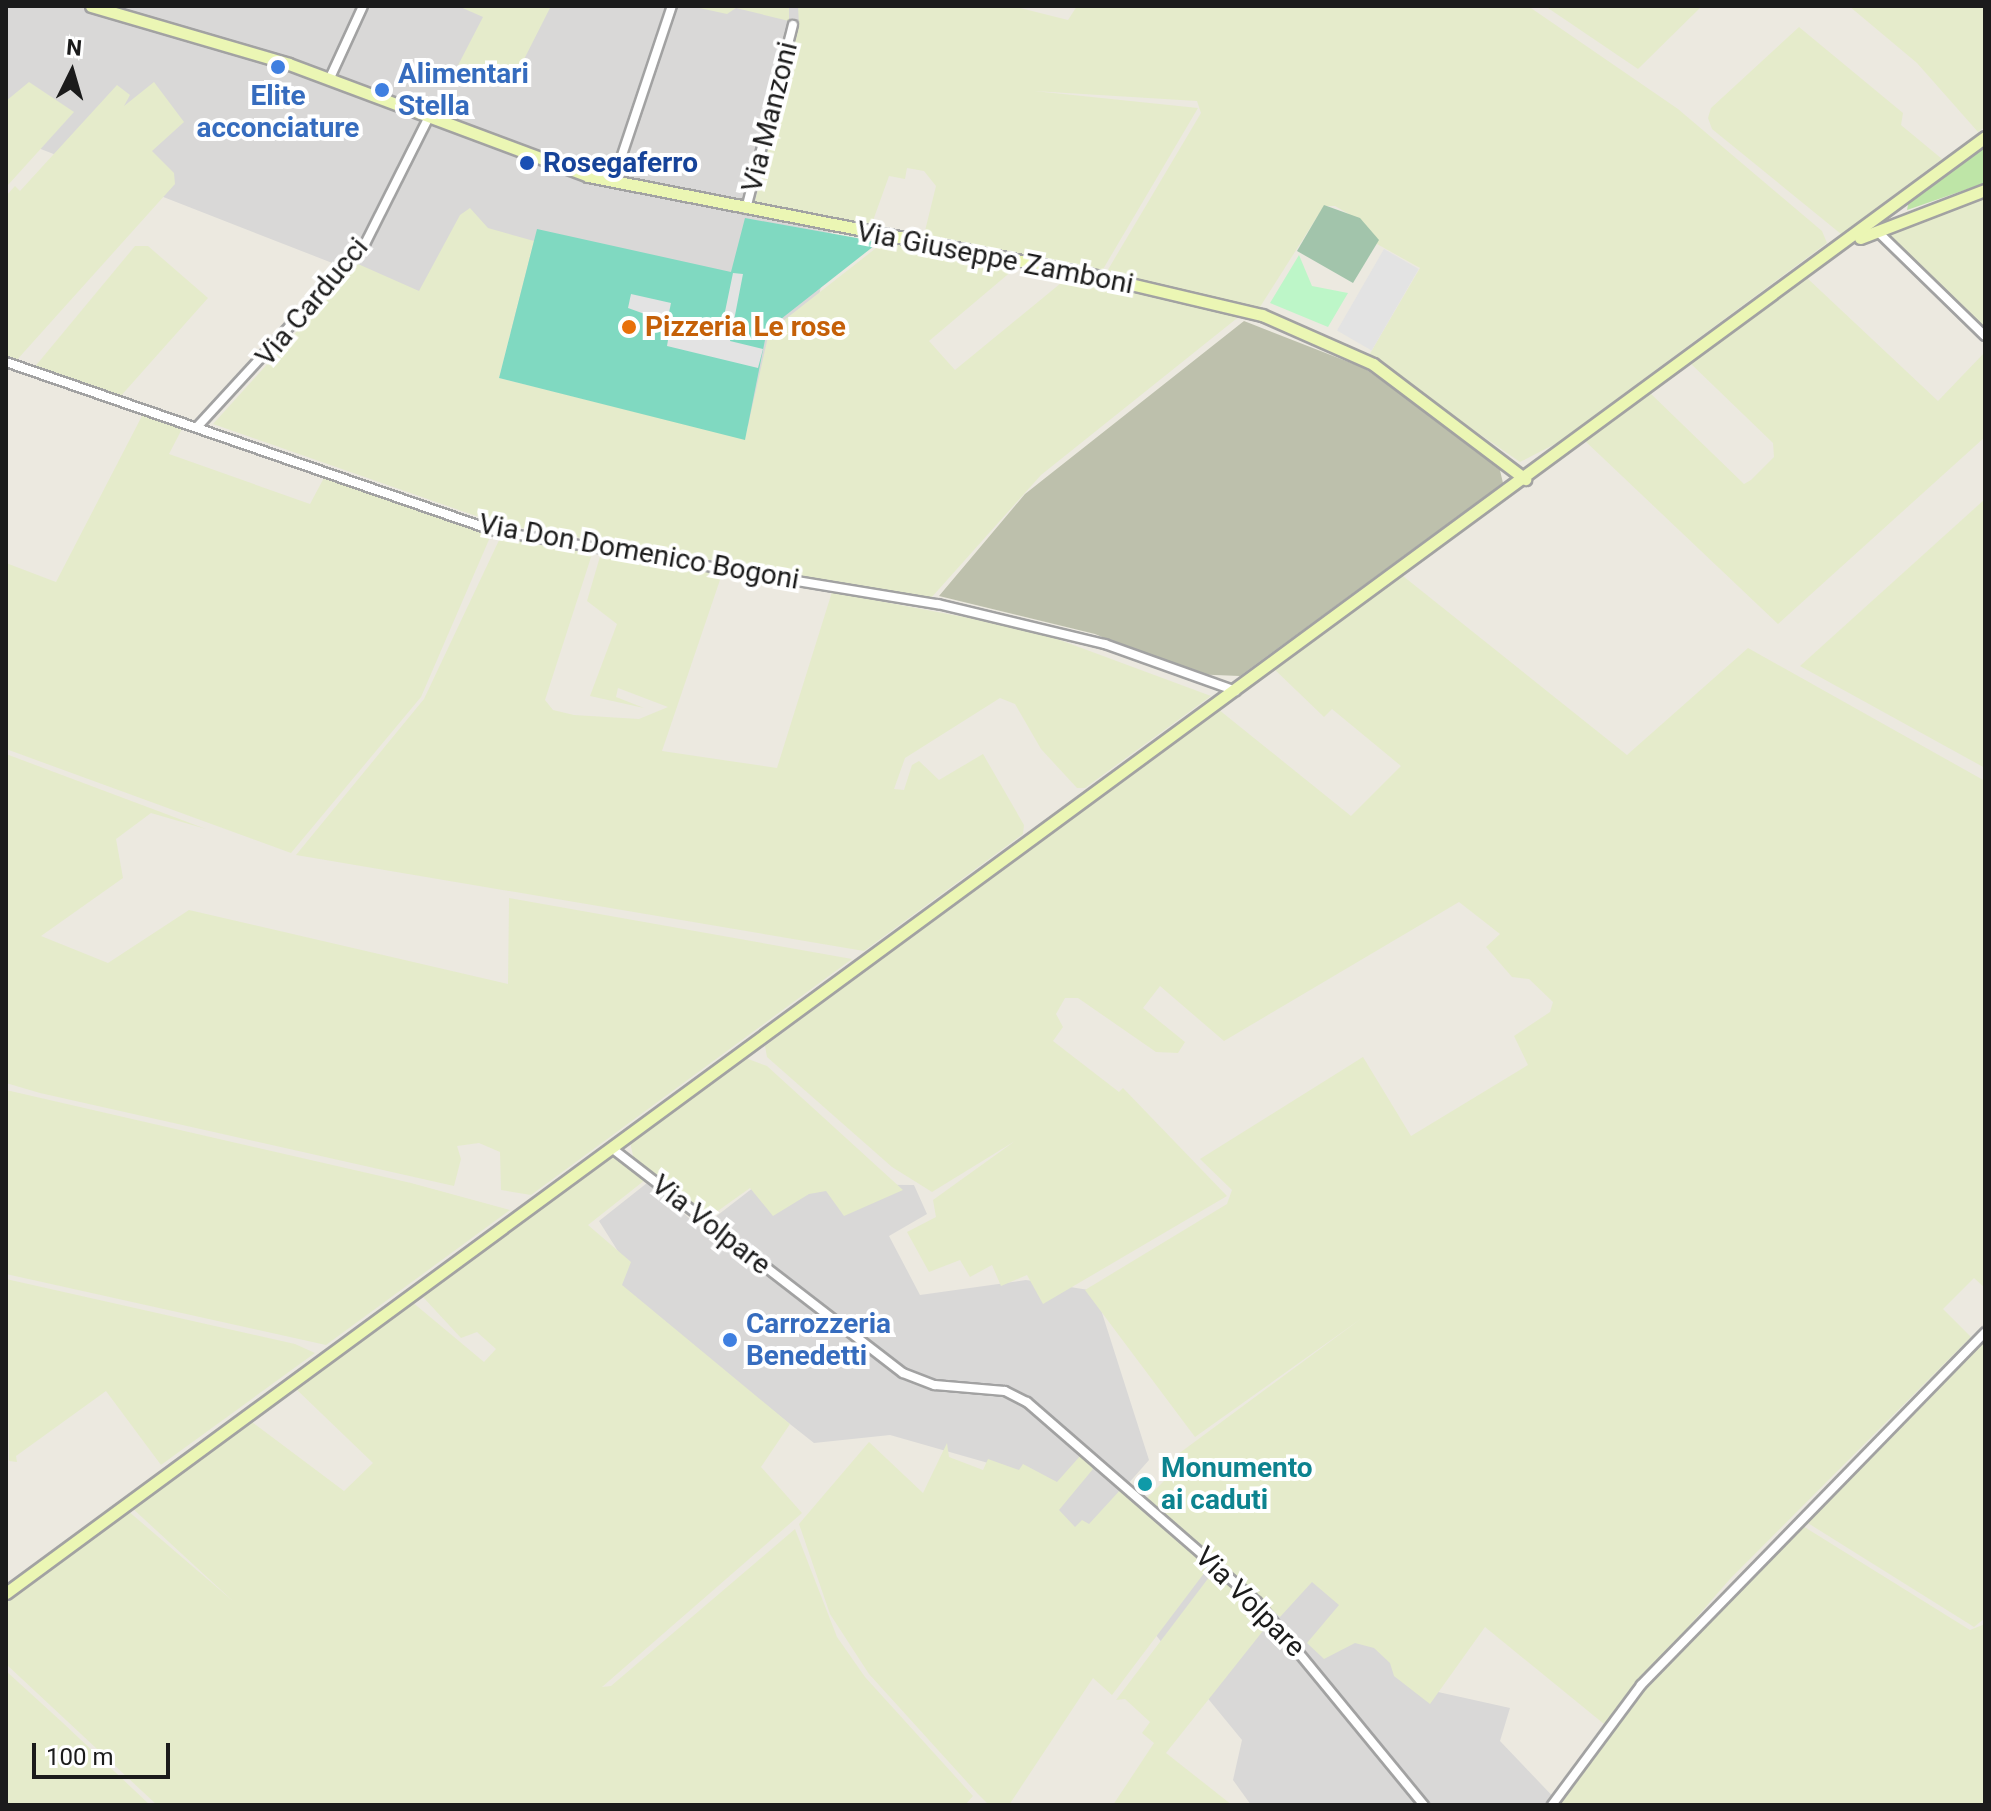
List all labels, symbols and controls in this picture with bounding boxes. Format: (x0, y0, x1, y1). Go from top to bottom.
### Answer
north arrow (32, 32, 112, 112)
text: N (65, 34, 83, 61)
street label: Via Manzoni (735, 38, 805, 196)
place label: Alimentari Stella (398, 57, 529, 123)
marker: Elite acconciature (269, 58, 287, 76)
place label: Elite acconciature (197, 79, 359, 145)
marker: Alimentari Stella (373, 81, 391, 99)
place label: Rosegaferro (543, 146, 698, 180)
marker: Rosegaferro (518, 154, 536, 172)
street label: Via Giuseppe Zamboni (854, 215, 1136, 301)
street label: Via Carducci (249, 231, 375, 373)
place label: Pizzeria Le rose (645, 310, 846, 344)
marker: Pizzeria Le rose (620, 318, 638, 336)
street label: Via Don Domenico Bogoni (476, 507, 802, 597)
street label: Via Volpare (645, 1168, 777, 1282)
place label: Carrozzeria Benedetti (746, 1307, 891, 1373)
marker: Carrozzeria Benedetti (721, 1331, 739, 1349)
place label: Monumento ai caduti (1161, 1451, 1313, 1517)
marker: Monumento ai caduti (1136, 1475, 1154, 1493)
street label: Via Volpare (1188, 1540, 1312, 1664)
scale bar (36, 1727, 174, 1777)
text: 100 m (46, 1743, 113, 1771)

